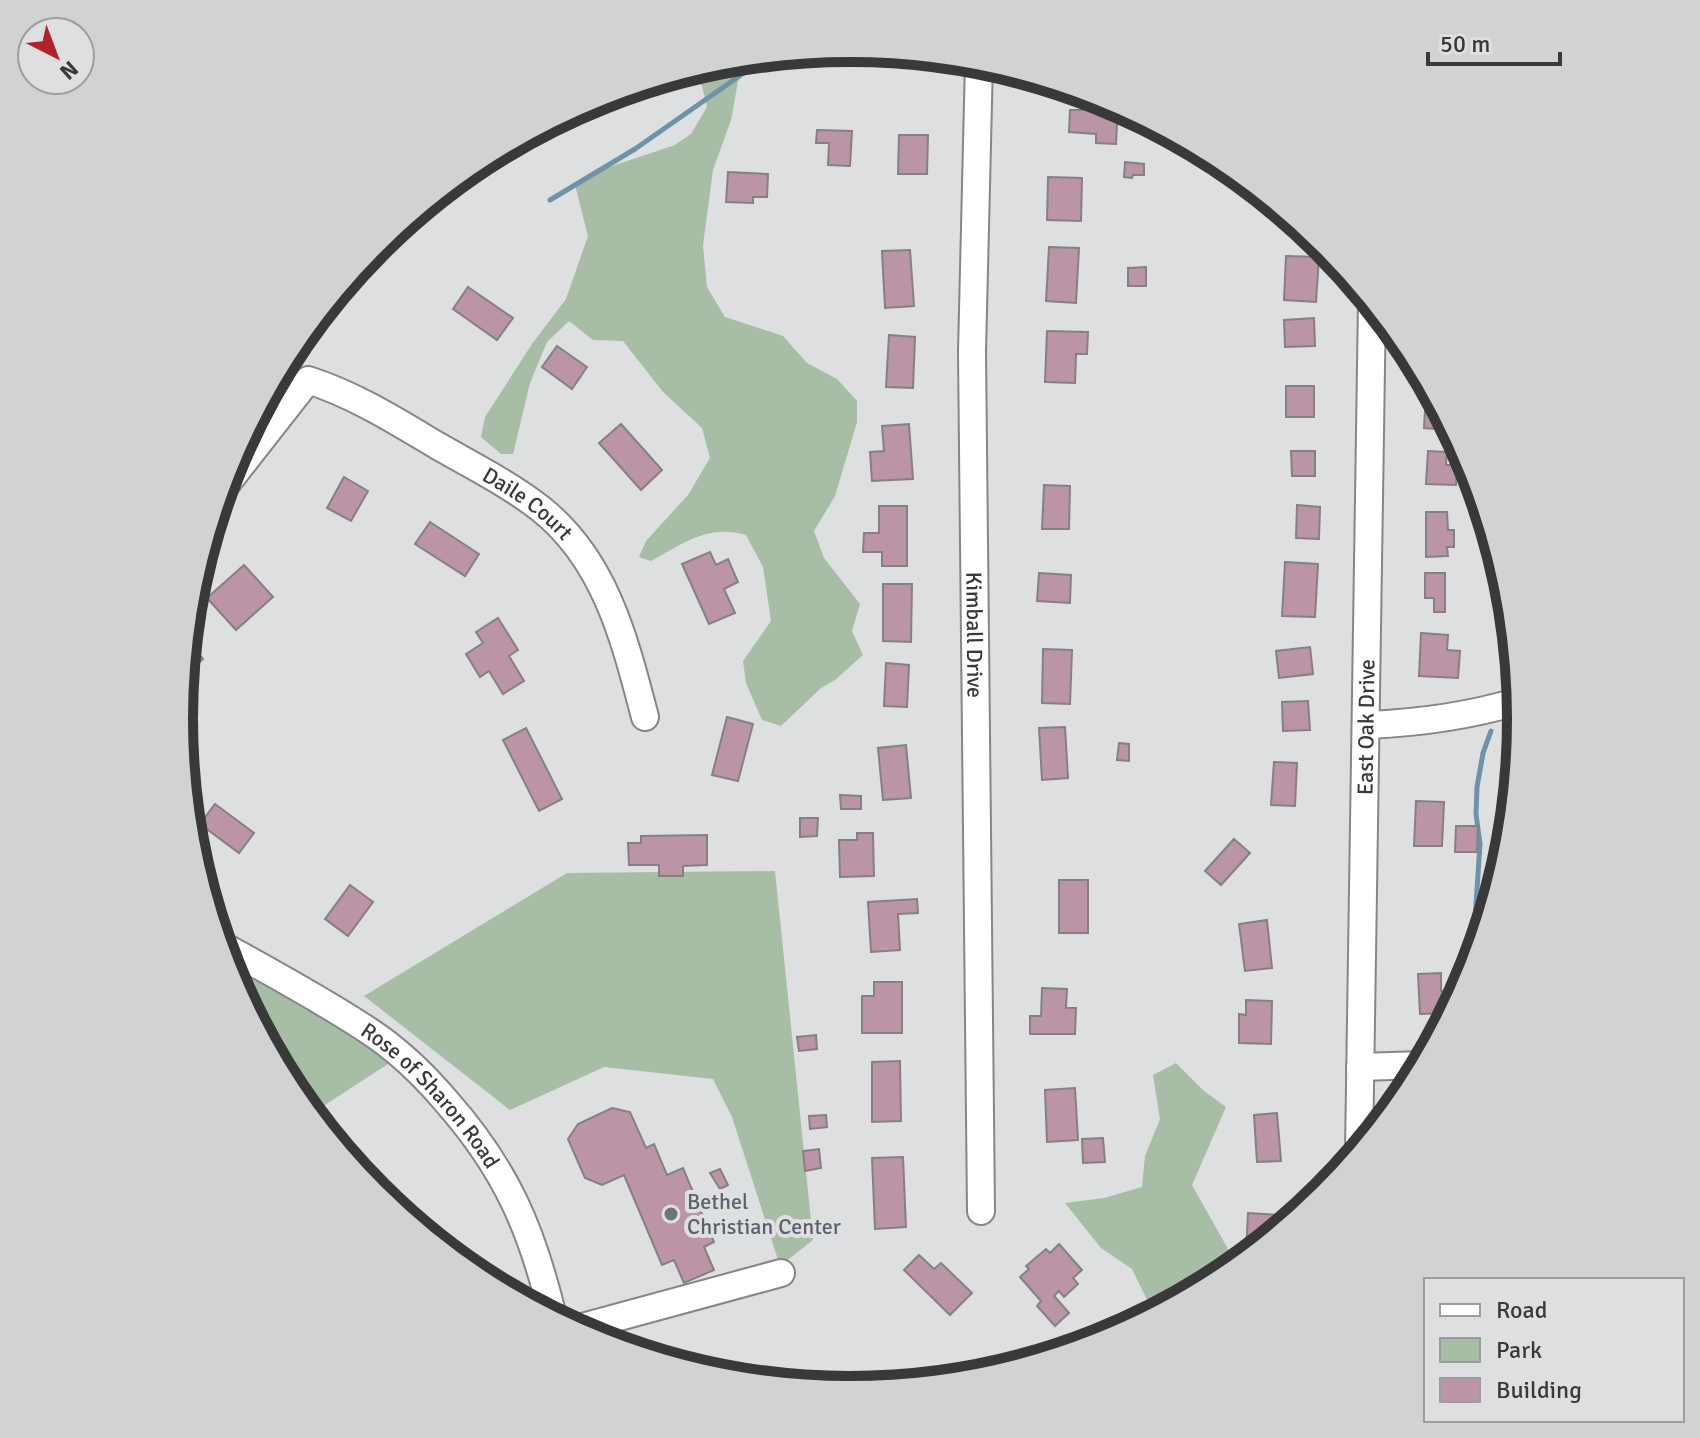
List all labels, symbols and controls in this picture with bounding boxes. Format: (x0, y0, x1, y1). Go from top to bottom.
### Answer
north arrow (16, 16, 96, 96)
scale bar (1428, 16, 1560, 66)
text: 50 m (1440, 29, 1490, 59)
text: N (54, 55, 84, 86)
street label: Daile Court (478, 461, 579, 545)
street label: Kimball Drive (961, 572, 989, 698)
street label: East Oak Drive (1351, 659, 1380, 795)
street label: Rose of Sharon Road (356, 1016, 506, 1173)
place label: Bethel Christian Center (687, 1188, 841, 1240)
marker: Bethel Christian Center (662, 1205, 680, 1223)
legend (1424, 1278, 1684, 1422)
text: Road (1496, 1295, 1547, 1325)
text: Park (1496, 1335, 1542, 1365)
text: Building (1496, 1375, 1582, 1405)

